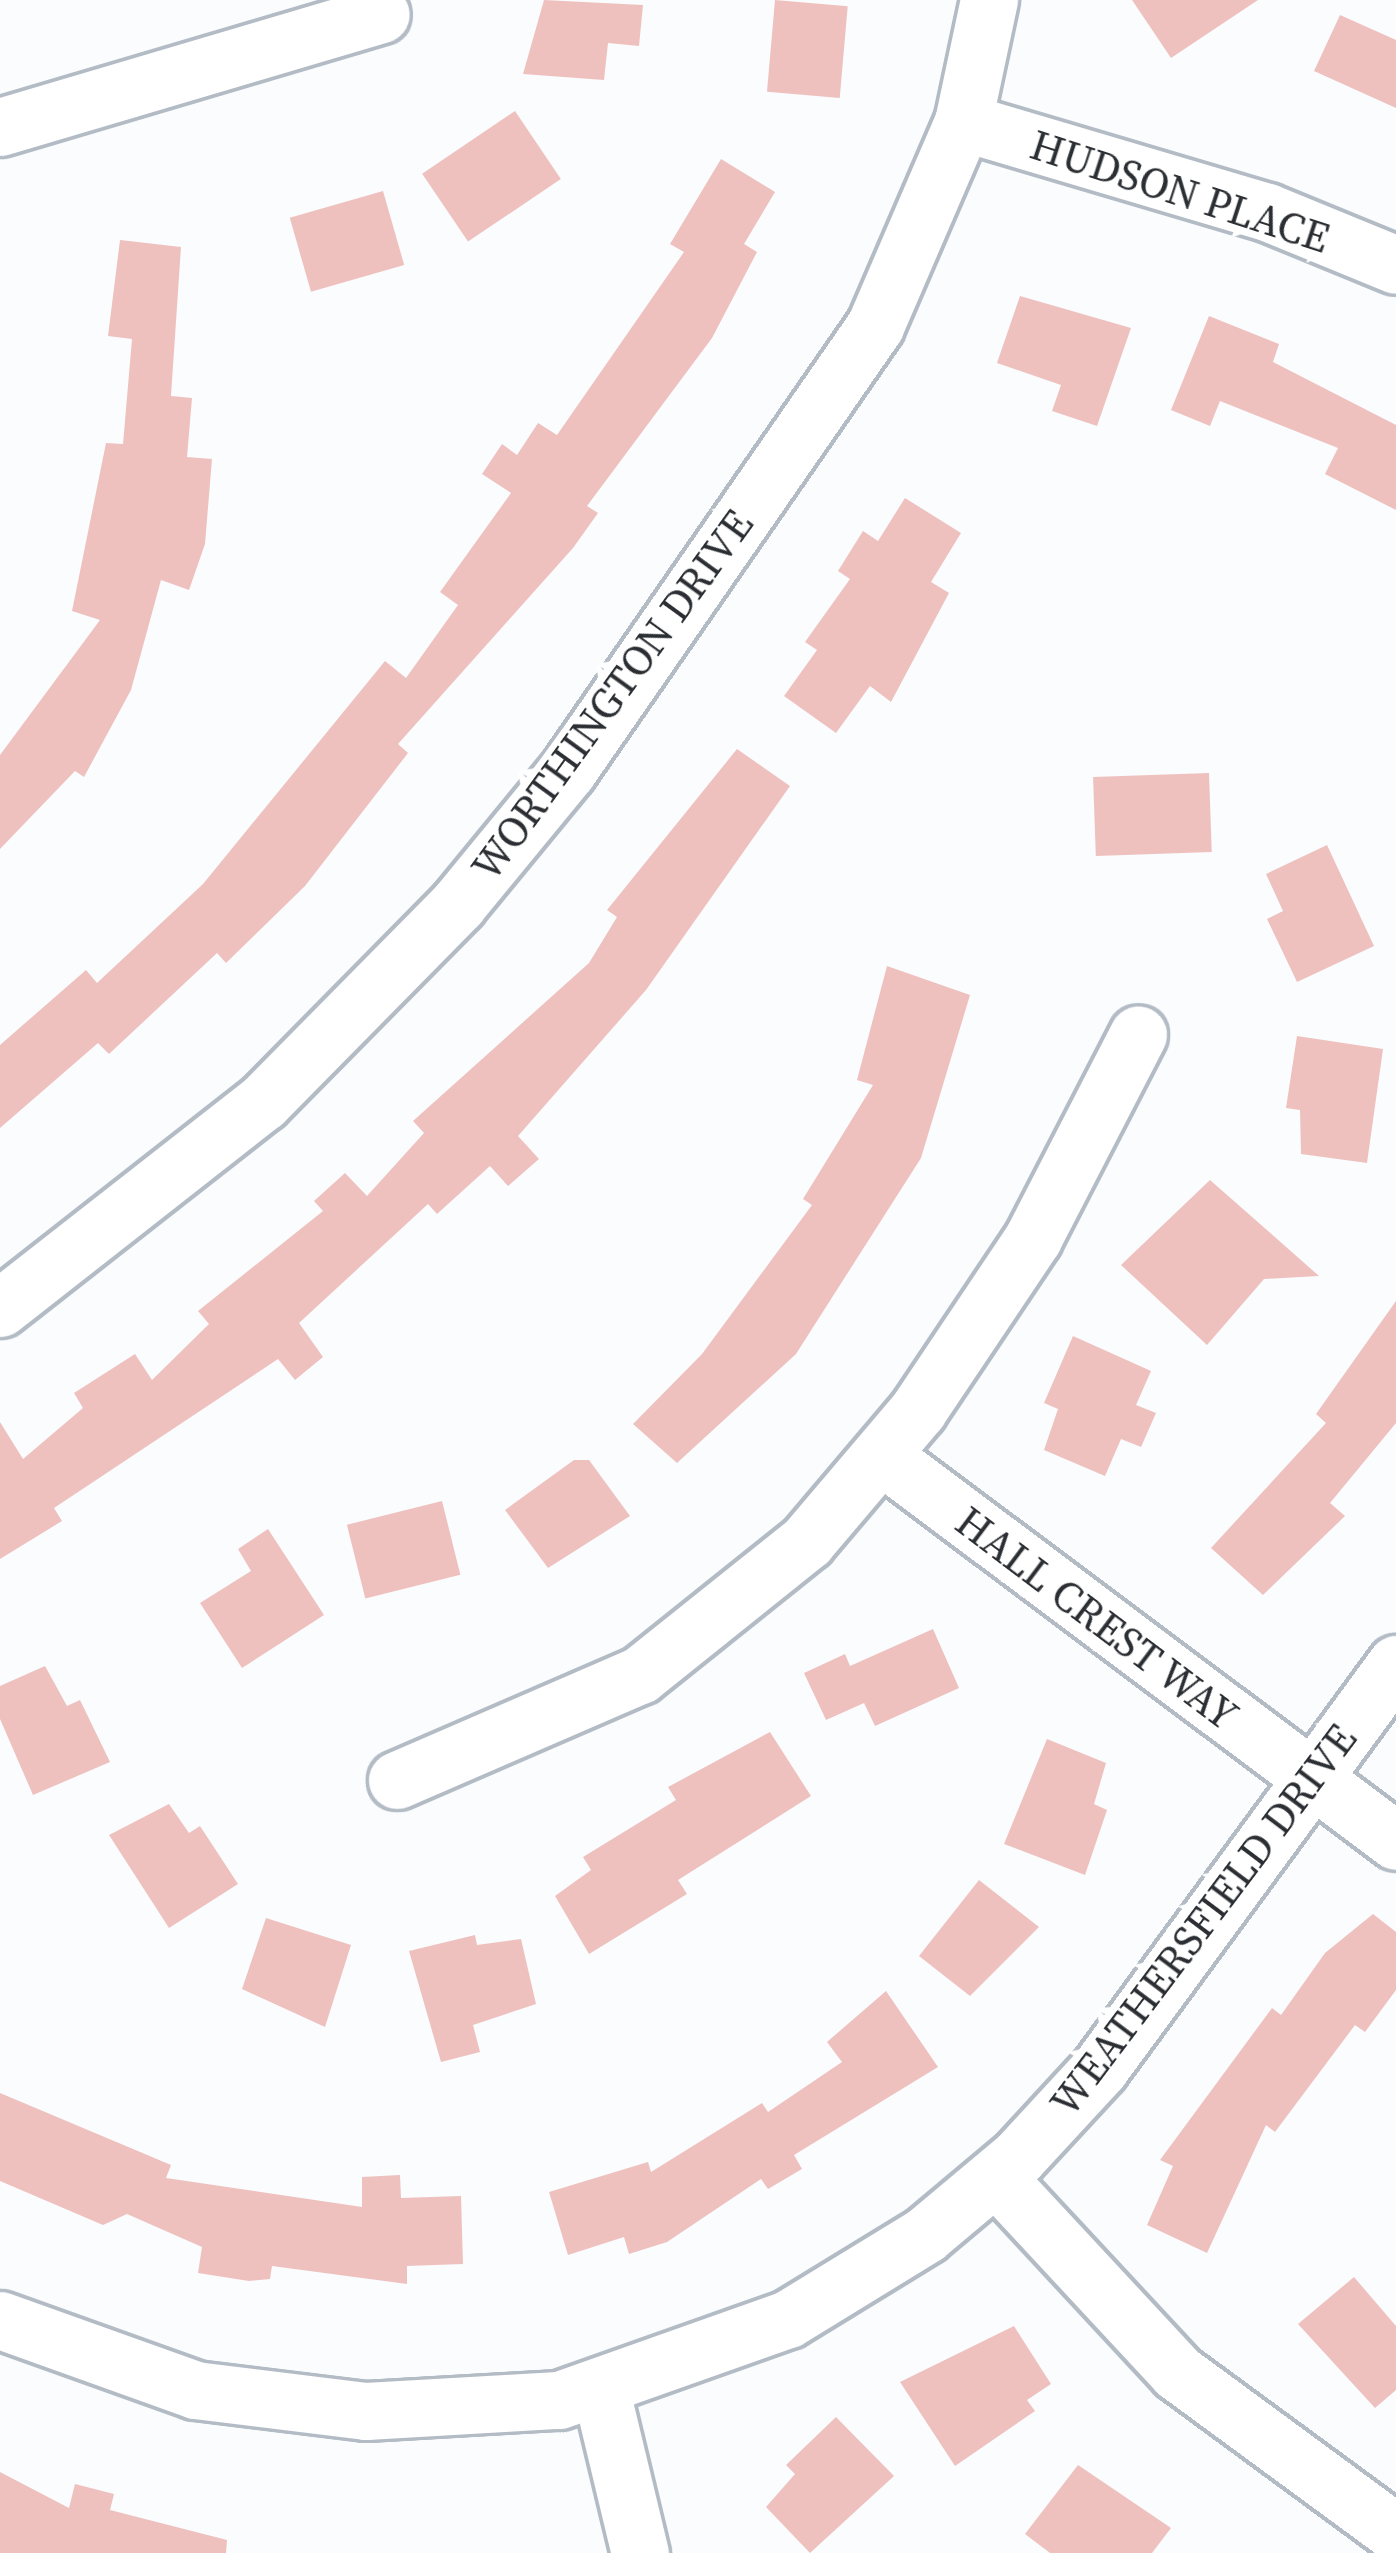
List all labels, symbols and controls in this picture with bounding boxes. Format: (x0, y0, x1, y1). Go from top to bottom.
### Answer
street label: HUDSON PLACE (1024, 119, 1336, 263)
street label: WORTHINGTON DRIVE (461, 500, 763, 890)
street label: HALL CREST WAY (945, 1495, 1249, 1741)
street label: WEATHERSFIELD DRIVE (1039, 1714, 1367, 2126)

